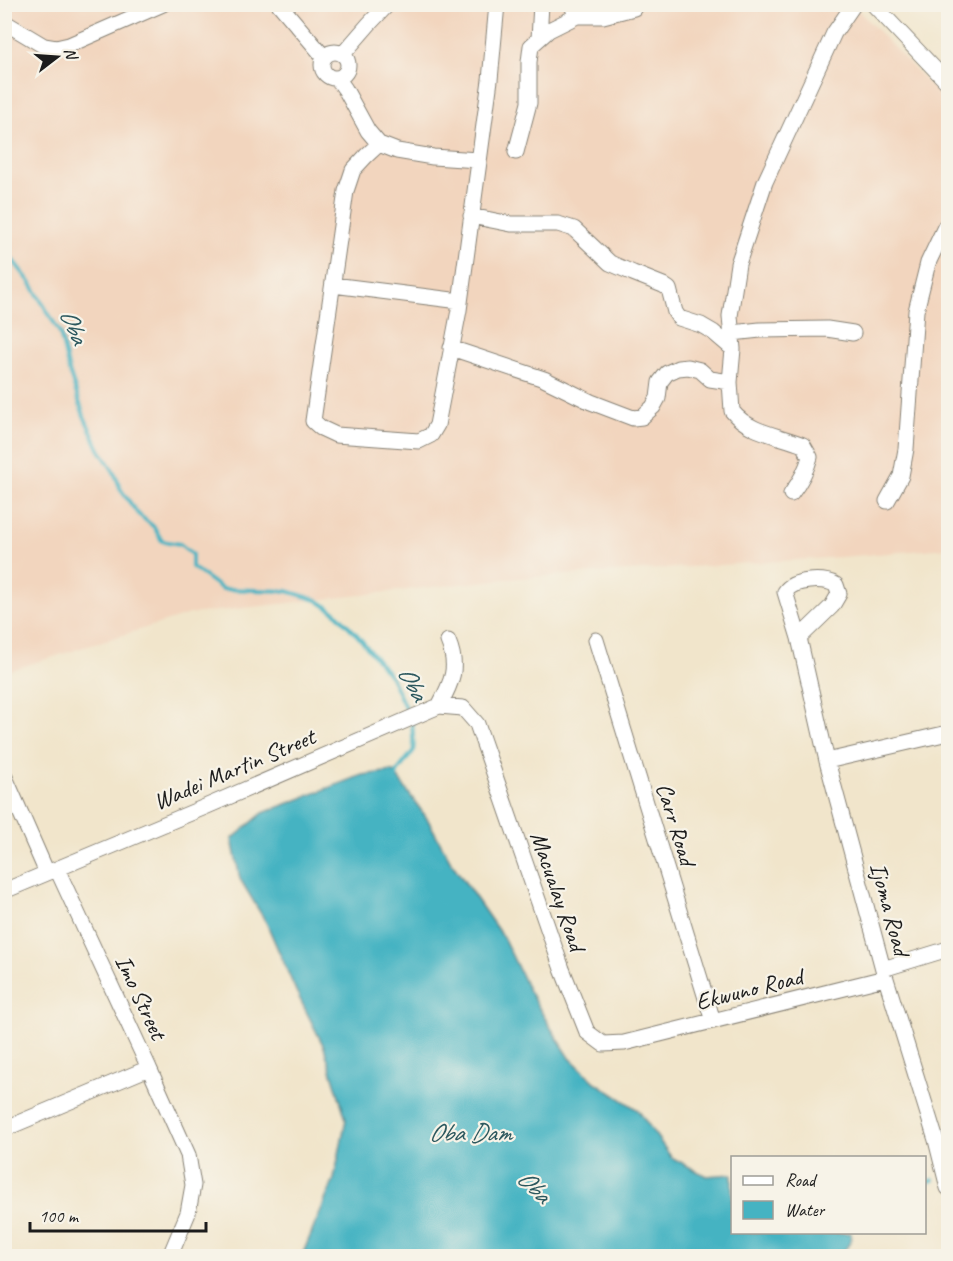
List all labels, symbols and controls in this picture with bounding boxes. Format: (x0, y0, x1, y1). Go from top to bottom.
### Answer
north arrow (27, 27, 87, 87)
text: N (59, 45, 82, 64)
water label: Oba (52, 303, 97, 351)
water label: Oba (390, 660, 437, 709)
street label: Wadei Martin Street (149, 721, 321, 817)
street label: Carr Road (649, 779, 704, 872)
street label: Macualay Road (524, 828, 594, 958)
street label: Ijoma Road (863, 859, 918, 962)
street label: Imo Street (108, 950, 174, 1046)
street label: Ekwuno Road (693, 960, 809, 1017)
water label: Oba Dam (429, 1116, 515, 1149)
legend (731, 1156, 926, 1234)
water label: Oba (510, 1162, 560, 1212)
text: Road (785, 1169, 818, 1191)
scale bar (30, 1195, 206, 1233)
text: Water (785, 1199, 826, 1221)
text: 100 m (39, 1205, 80, 1227)

